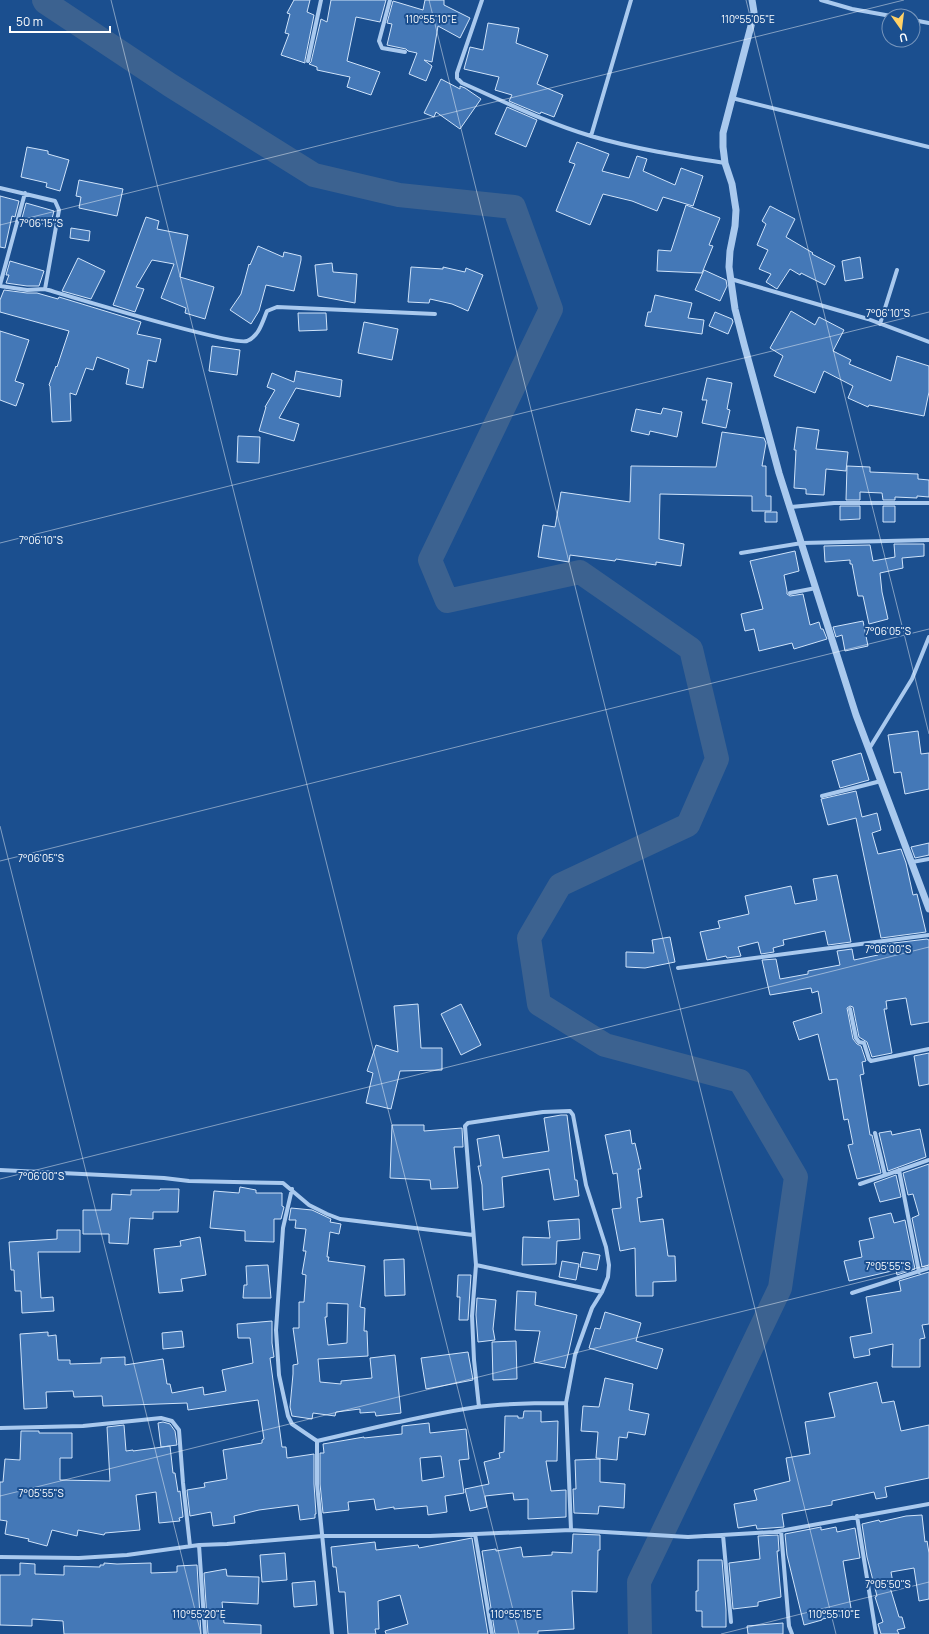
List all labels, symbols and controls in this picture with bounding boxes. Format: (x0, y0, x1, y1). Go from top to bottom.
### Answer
scale bar (10, 8, 110, 34)
north arrow (881, 8, 921, 48)
text: 110°55'10"E (405, 12, 457, 26)
text: 110°55'05"E (721, 12, 775, 26)
text: 50 m (16, 13, 43, 30)
text: U (898, 30, 909, 46)
text: 7°06'15"S (19, 216, 63, 230)
text: 7°06'10"S (866, 306, 910, 320)
text: 7°06'10"S (19, 533, 63, 547)
text: 7°06'05"S (865, 624, 911, 638)
text: 7°06'05"S (18, 851, 64, 865)
text: 7°06'00"S (865, 942, 911, 956)
text: 7°06'00"S (18, 1169, 64, 1183)
text: 7°05'55"S (865, 1259, 911, 1273)
text: 7°05'55"S (18, 1486, 64, 1500)
text: 7°05'50"S (865, 1577, 911, 1591)
text: 110°55'20"E (172, 1607, 226, 1621)
text: 110°55'15"E (490, 1607, 542, 1621)
text: 110°55'10"E (808, 1607, 860, 1621)

